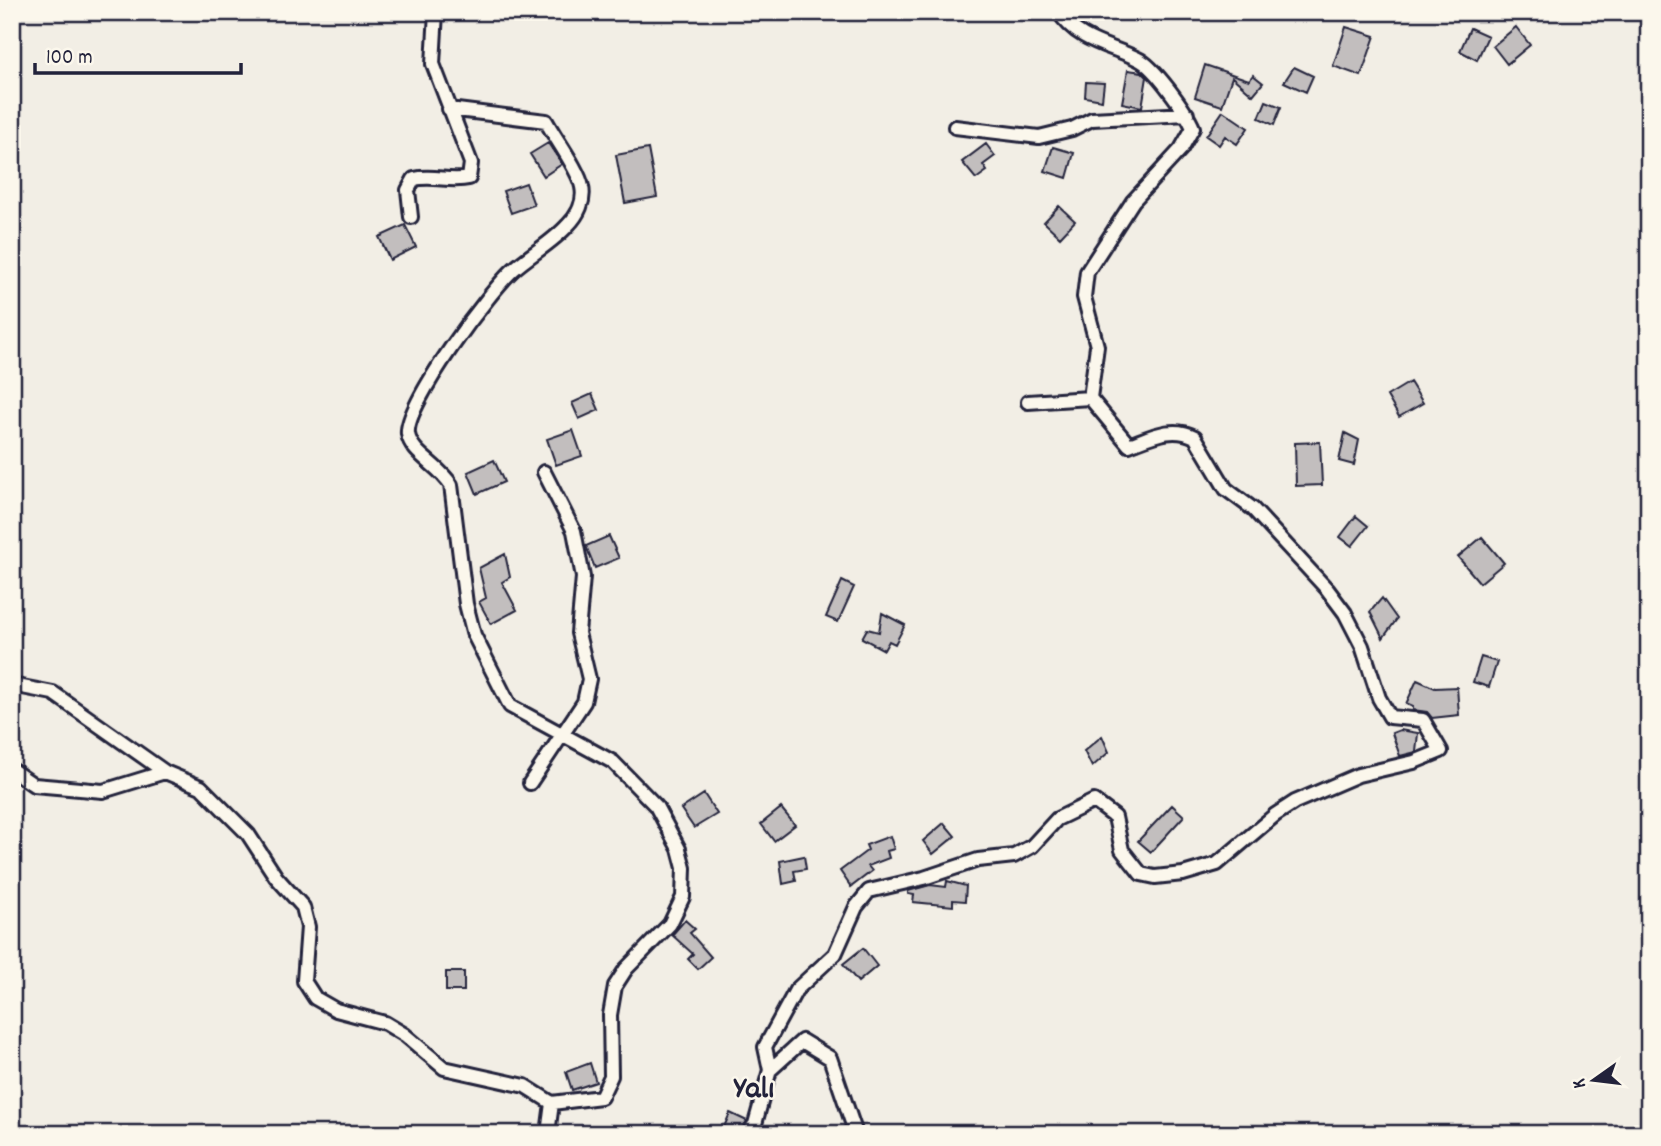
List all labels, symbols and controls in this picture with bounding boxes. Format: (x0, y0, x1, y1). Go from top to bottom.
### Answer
scale bar (35, 32, 242, 76)
text: 100 m (46, 44, 93, 74)
north arrow (1560, 1044, 1630, 1114)
district label: Yalı (733, 1068, 774, 1114)
text: K (1567, 1076, 1595, 1091)

